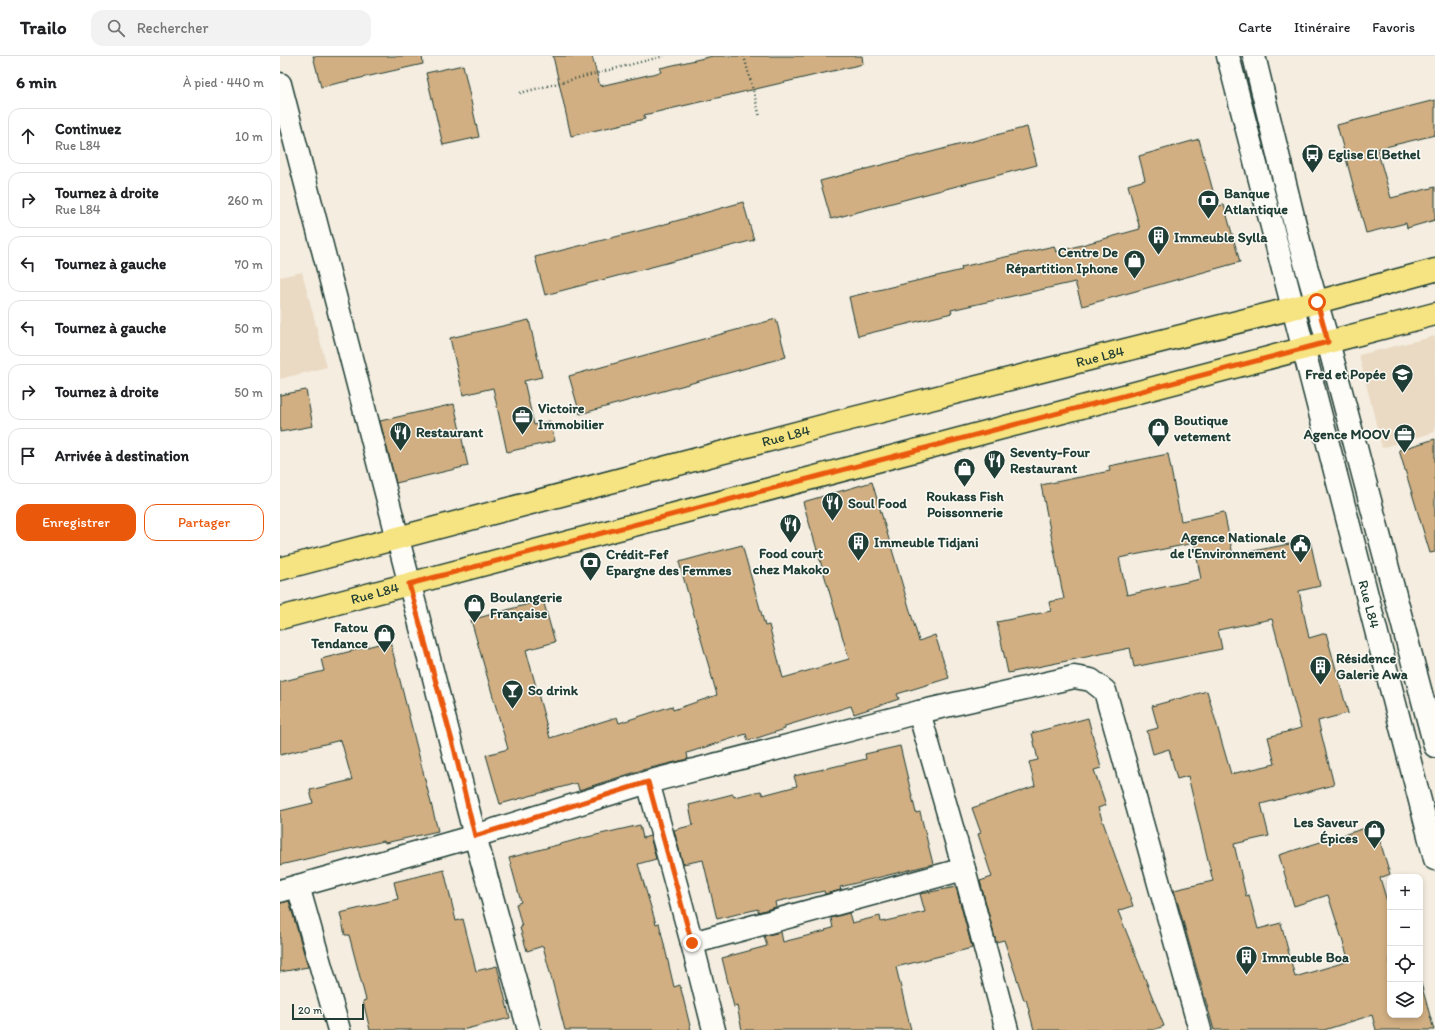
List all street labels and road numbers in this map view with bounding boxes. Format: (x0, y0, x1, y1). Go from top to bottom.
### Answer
street label: Rue L84 (1074, 343, 1126, 371)
street label: Rue L84 (760, 422, 812, 451)
street label: Rue L84 (1354, 578, 1383, 631)
street label: Rue L84 (349, 579, 401, 608)

